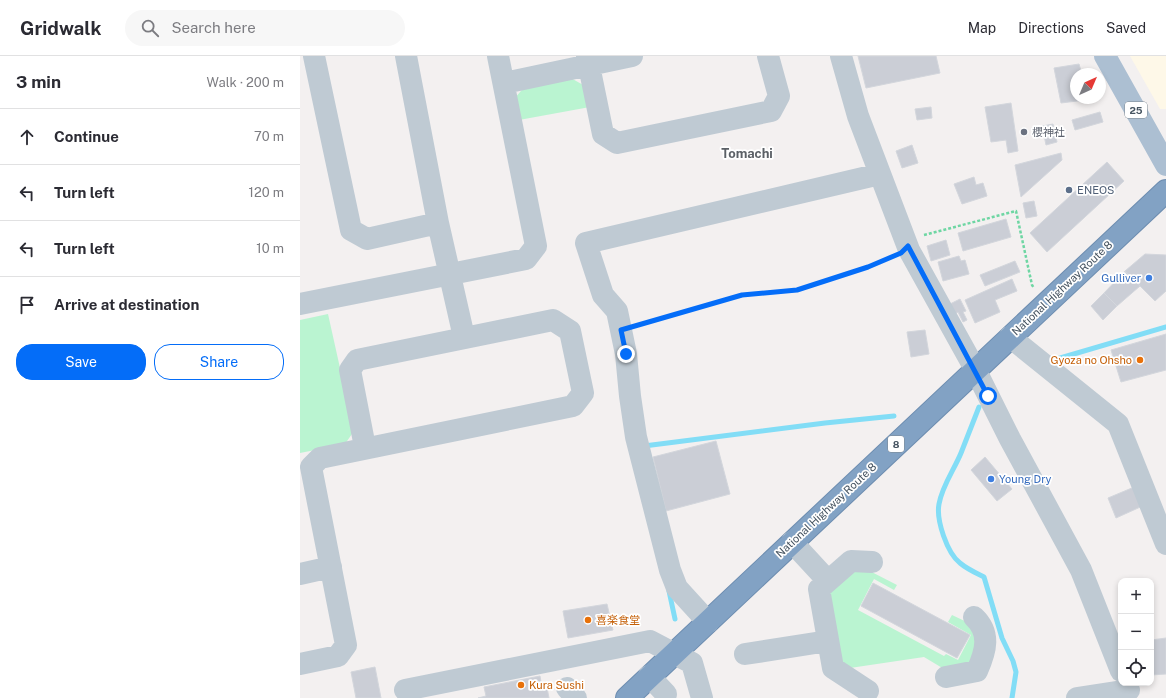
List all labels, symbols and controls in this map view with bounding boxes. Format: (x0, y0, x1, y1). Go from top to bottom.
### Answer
search box (125, 10, 405, 46)
text: Gridwalk (20, 17, 101, 39)
icon: search (139, 17, 161, 39)
text: Search here (171, 19, 256, 36)
text: Map (968, 20, 996, 36)
text: Directions (1018, 20, 1084, 36)
text: Saved (1106, 20, 1146, 36)
north arrow (1070, 68, 1106, 104)
text: 3 min (16, 72, 61, 92)
text: Walk · 200 m (207, 75, 284, 90)
road number: 25 (1125, 102, 1147, 118)
icon: ahead (16, 126, 38, 148)
place label: 櫻神社 (1032, 126, 1065, 138)
marker: 櫻神社 (1019, 127, 1029, 137)
text: Continue (54, 128, 119, 145)
text: 70 m (254, 129, 284, 144)
district label: Tomachi (721, 146, 773, 161)
icon: left (16, 182, 38, 204)
text: Turn left (54, 184, 115, 201)
place label: ENEOS (1077, 184, 1114, 196)
text: 120 m (249, 185, 284, 200)
marker: ENEOS (1064, 185, 1074, 195)
icon: left (16, 238, 38, 260)
street label: National Highway Route 8 (1009, 238, 1115, 338)
text: Turn left (54, 240, 115, 257)
text: 10 m (256, 241, 284, 256)
place label: Gulliver (1101, 272, 1141, 284)
marker: Gulliver (1144, 273, 1154, 283)
icon: arrive (16, 294, 38, 316)
text: Arrive at destination (54, 296, 199, 313)
button: Save (16, 344, 146, 380)
button: Share (154, 344, 284, 380)
route end (617, 345, 635, 363)
place label: Gyoza no Ohsho (1050, 354, 1132, 366)
marker: Gyoza no Ohsho (1135, 355, 1145, 365)
route start (979, 387, 997, 405)
road number: 8 (888, 436, 904, 452)
street label: National Highway Route 8 (773, 460, 879, 560)
place label: Young Dry (999, 473, 1052, 485)
marker: Young Dry (986, 474, 996, 484)
map controls (1118, 578, 1154, 686)
button: + (1118, 578, 1154, 614)
place label: 喜楽食堂 (596, 614, 640, 626)
button: − (1118, 614, 1154, 650)
marker: 喜楽食堂 (583, 615, 593, 625)
button: locate (1118, 650, 1154, 686)
place label: Kura Sushi (529, 679, 584, 691)
marker: Kura Sushi (516, 680, 526, 690)

